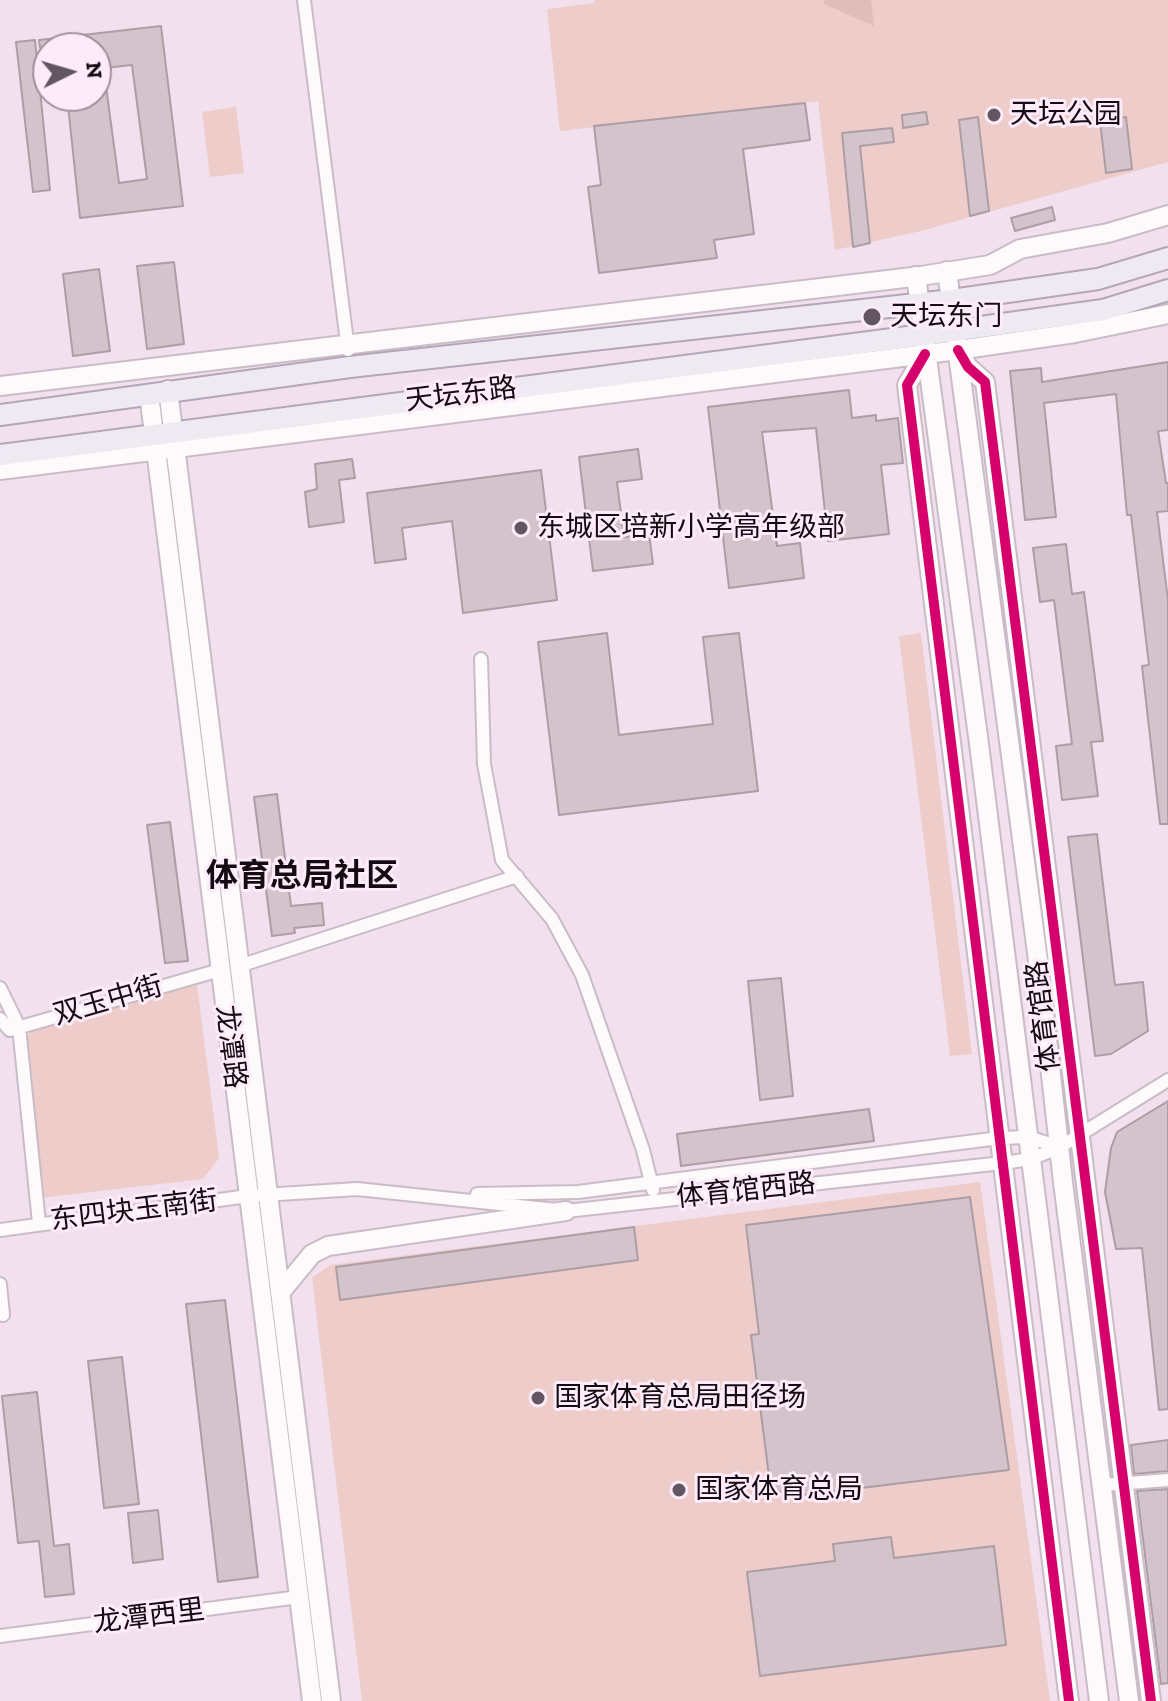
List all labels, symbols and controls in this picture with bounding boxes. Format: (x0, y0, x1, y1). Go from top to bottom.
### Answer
north arrow (32, 32, 112, 112)
text: N (80, 61, 109, 80)
place label: 天坛公园 (1010, 98, 1122, 132)
marker: 天坛公园 (985, 106, 1003, 124)
place label: 天坛东门 (890, 300, 1002, 334)
marker: 天坛东门 (861, 306, 883, 328)
street label: 天坛东路 (403, 372, 519, 418)
place label: 东城区培新小学高年级部 (537, 511, 845, 545)
marker: 东城区培新小学高年级部 (512, 519, 530, 537)
district label: 体育总局社区 (206, 858, 398, 896)
street label: 体育馆路 (1021, 958, 1067, 1074)
street label: 双玉中街 (50, 969, 166, 1033)
street label: 龙潭路 (208, 1003, 252, 1091)
street label: 体育馆西路 (675, 1167, 817, 1215)
street label: 东四块玉南街 (49, 1184, 219, 1238)
place label: 国家体育总局田径场 (554, 1381, 806, 1415)
marker: 国家体育总局田径场 (529, 1389, 547, 1407)
place label: 国家体育总局 (695, 1473, 863, 1507)
marker: 国家体育总局 (670, 1481, 688, 1499)
street label: 龙潭西里 (91, 1594, 207, 1640)

